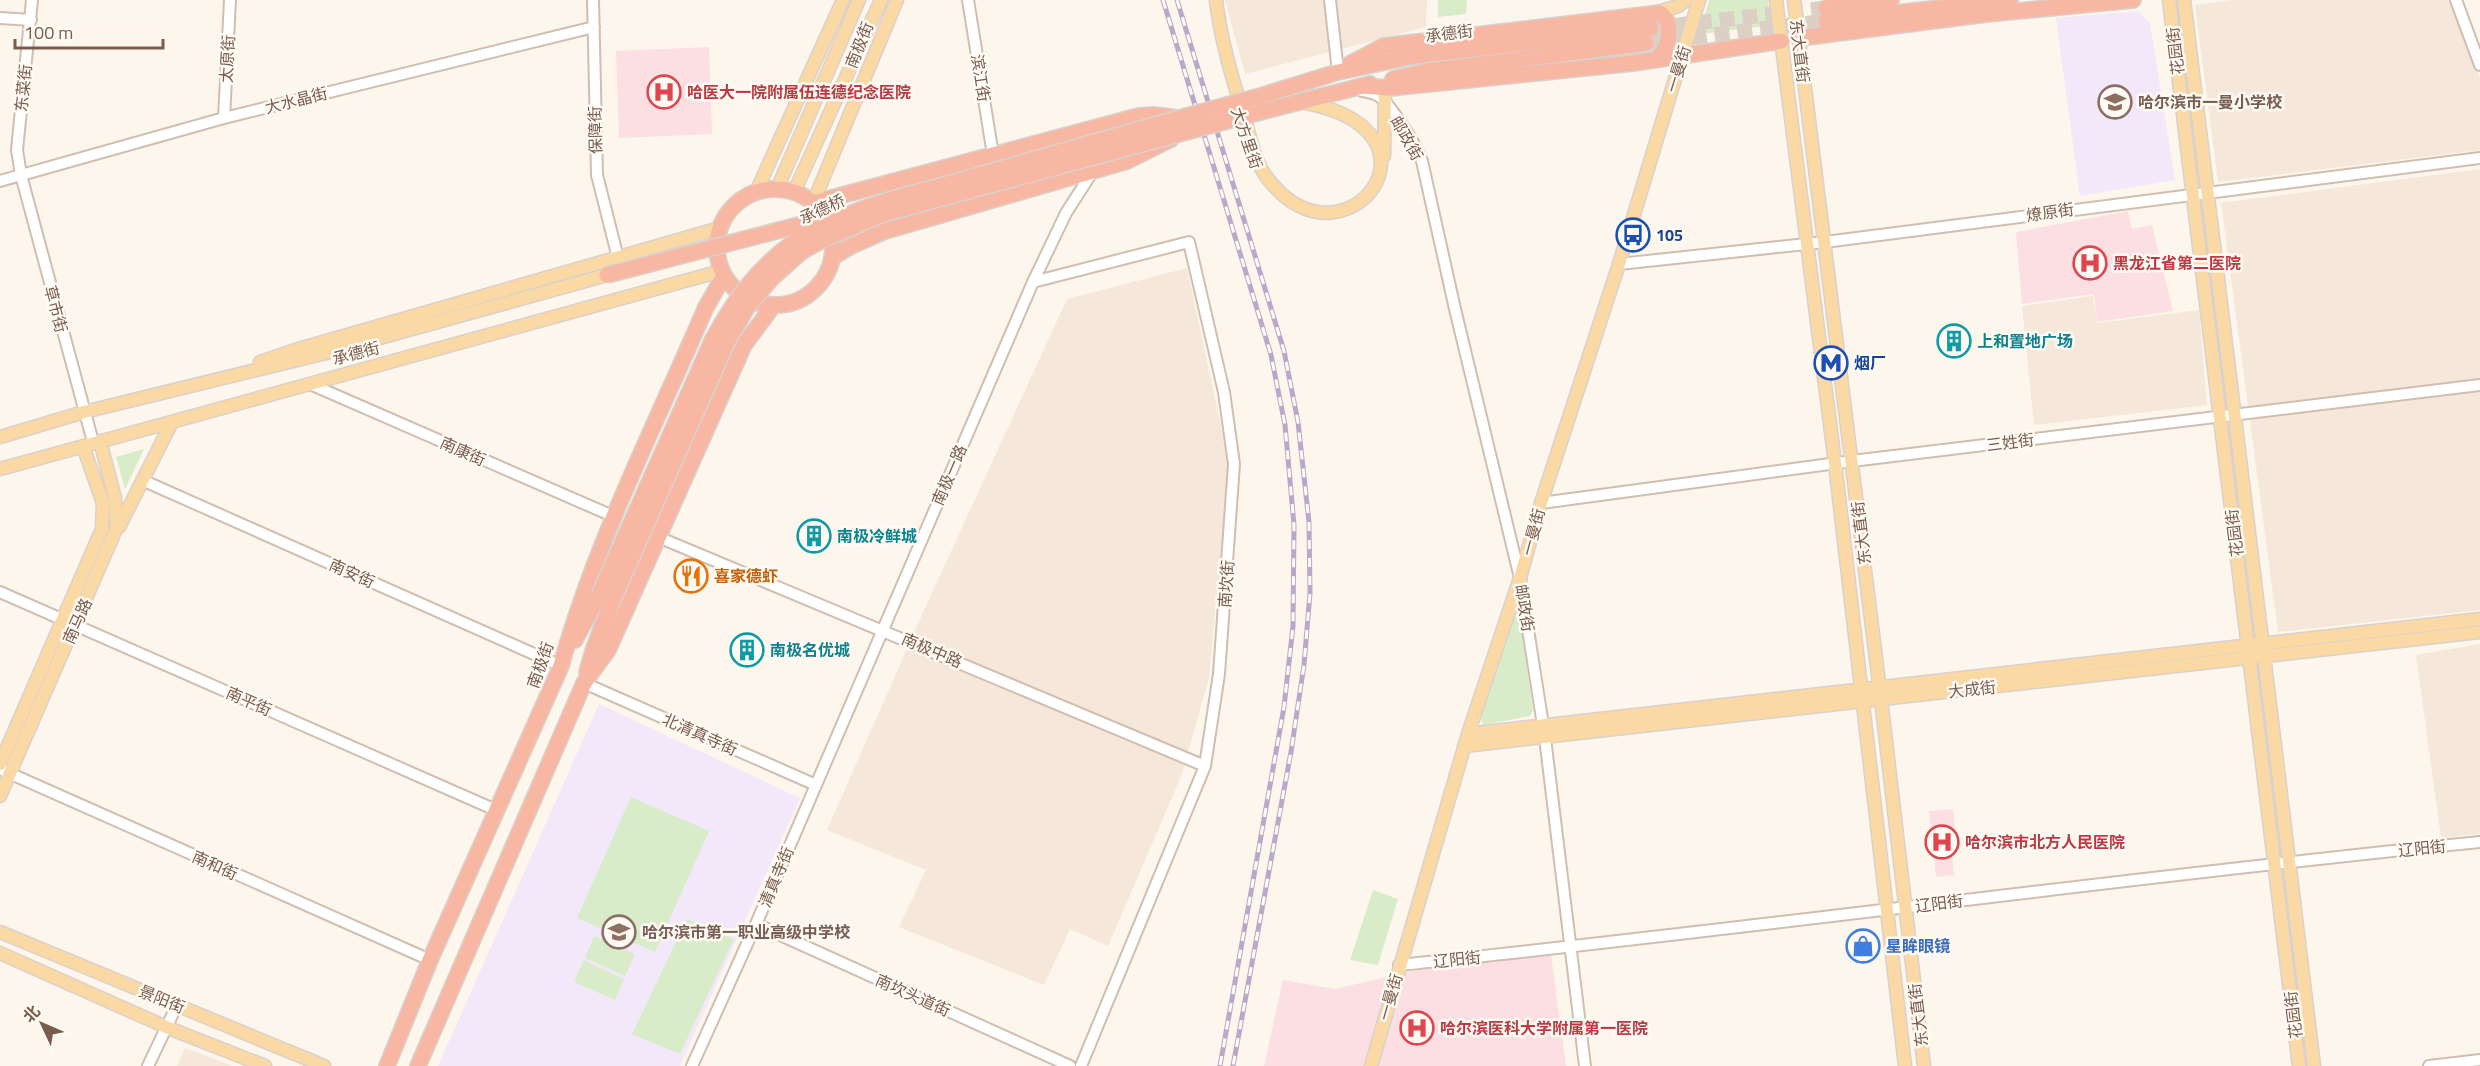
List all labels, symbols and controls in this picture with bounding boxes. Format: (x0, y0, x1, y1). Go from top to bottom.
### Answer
scale bar (15, 12, 164, 50)
street label: 南极街 (839, 18, 879, 72)
street label: 承德街 (1424, 18, 1474, 48)
street label: 东大直街 (1784, 18, 1816, 84)
text: 100 m (24, 19, 73, 46)
street label: 花园街 (2160, 26, 2190, 76)
street label: 太原街 (214, 34, 240, 84)
street label: 一曼街 (1660, 43, 1696, 95)
street label: 滨江街 (965, 52, 997, 104)
street label: 东菜街 (9, 63, 37, 113)
hospital icon: 哈医大一院附属伍连德纪念医院 (646, 74, 682, 110)
place label: 哈医大一院附属伍连德纪念医院 (687, 80, 911, 104)
street label: 大水晶街 (262, 81, 330, 119)
school or university icon: 哈尔滨市一曼小学校 (2097, 84, 2133, 120)
place label: 哈尔滨市一曼小学校 (2138, 90, 2283, 114)
street label: 大方里街 (1225, 104, 1269, 172)
street label: 保障街 (583, 106, 607, 154)
street label: 邮政街 (1385, 111, 1429, 165)
street label: 承德桥 (795, 188, 849, 230)
street label: 燎原街 (2025, 197, 2075, 227)
bus stop icon: 105 (1615, 217, 1651, 253)
place label: 105 (1656, 223, 1683, 247)
hospital icon: 黑龙江省第二医院 (2072, 245, 2108, 281)
place label: 黑龙江省第二医院 (2113, 251, 2241, 275)
street label: 草市街 (38, 283, 74, 335)
building icon: 上和置地广场 (1936, 323, 1972, 359)
place label: 上和置地广场 (1977, 329, 2073, 353)
street label: 承德街 (330, 335, 382, 371)
metro station icon: 烟厂 (1813, 345, 1849, 381)
place label: 烟厂 (1854, 351, 1886, 375)
street label: 三姓街 (1985, 427, 2035, 457)
street label: 南康街 (436, 430, 490, 472)
street label: 南极一路 (925, 441, 973, 509)
street label: 东大直街 (1845, 500, 1877, 566)
street label: 一曼街 (1515, 506, 1551, 558)
street label: 花园街 (2219, 508, 2249, 558)
building icon: 南极冷鲜城 (796, 518, 832, 554)
place label: 南极冷鲜城 (837, 524, 917, 548)
street label: 南安街 (325, 552, 379, 594)
restaurant icon: 喜家德虾 (673, 558, 709, 594)
street label: 南坎街 (1212, 559, 1240, 609)
place label: 喜家德虾 (714, 564, 778, 588)
street label: 邮政街 (1509, 582, 1541, 634)
street label: 南马路 (56, 594, 98, 648)
street label: 南极中路 (898, 626, 966, 674)
building icon: 南极名优城 (729, 632, 765, 668)
street label: 南极街 (521, 638, 559, 692)
place label: 南极名优城 (770, 638, 850, 662)
street label: 大成街 (1947, 675, 1997, 703)
street label: 南平街 (222, 680, 276, 722)
street label: 北清真寺街 (659, 707, 741, 761)
hospital icon: 哈尔滨市北方人民医院 (1924, 824, 1960, 860)
place label: 哈尔滨市北方人民医院 (1965, 830, 2125, 854)
street label: 辽阳街 (2397, 834, 2447, 862)
street label: 清真寺街 (752, 843, 800, 911)
street label: 南和街 (188, 844, 242, 886)
street label: 辽阳街 (1914, 888, 1964, 918)
school or university icon: 哈尔滨市第一职业高级中学校 (601, 914, 637, 950)
place label: 哈尔滨市第一职业高级中学校 (642, 920, 851, 944)
shop icon: 星眸眼镜 (1845, 928, 1881, 964)
place label: 星眸眼镜 (1886, 934, 1950, 958)
street label: 辽阳街 (1432, 945, 1482, 973)
street label: 南坎头道街 (872, 968, 954, 1022)
street label: 一曼街 (1372, 971, 1408, 1023)
street label: 景阳街 (135, 979, 189, 1019)
street label: 东大直街 (1902, 982, 1934, 1048)
street label: 花园街 (2278, 990, 2308, 1040)
north arrow (12, 994, 72, 1054)
text: 北 (17, 999, 45, 1028)
hospital icon: 哈尔滨医科大学附属第一医院 (1399, 1010, 1435, 1046)
place label: 哈尔滨医科大学附属第一医院 (1440, 1016, 1648, 1040)

